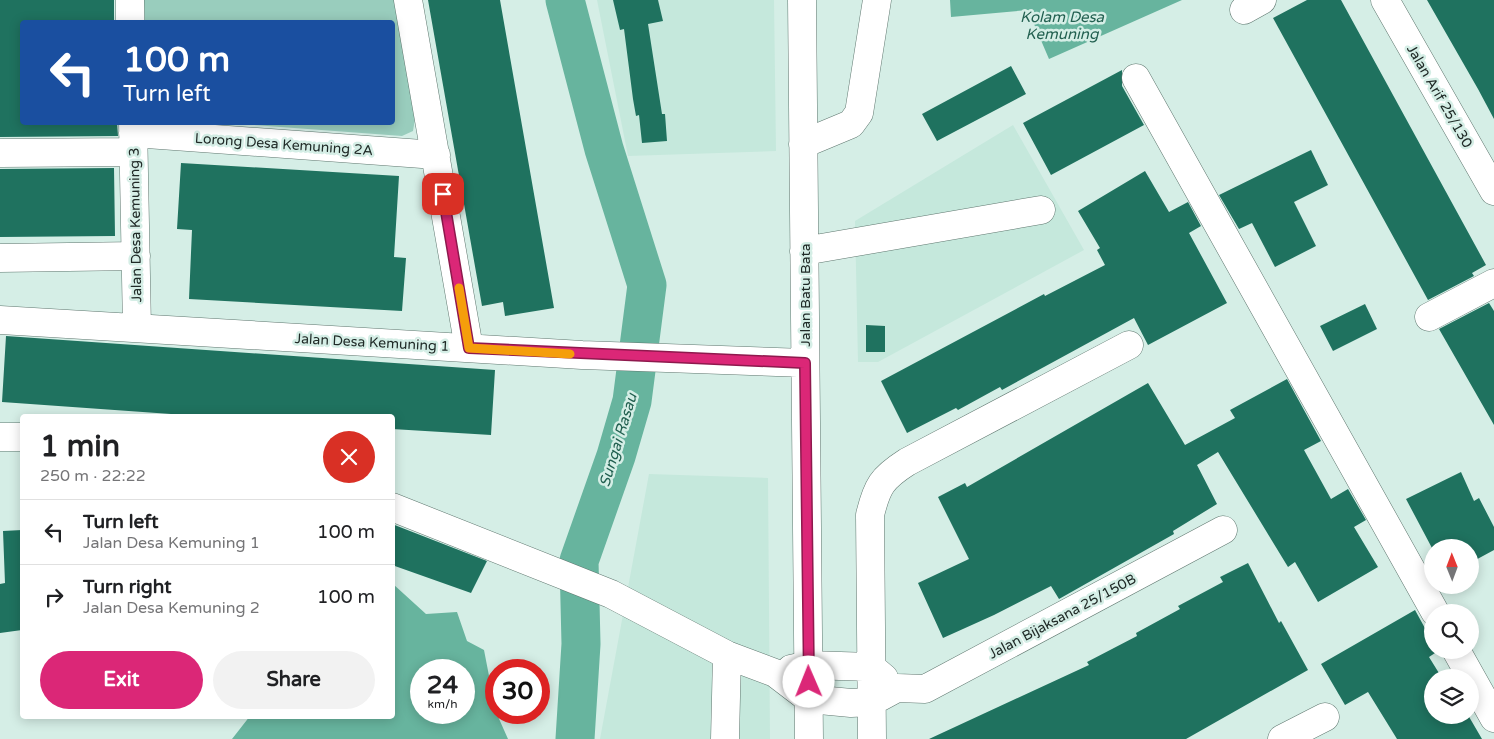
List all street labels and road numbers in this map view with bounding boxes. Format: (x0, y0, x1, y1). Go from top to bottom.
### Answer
street label: Jalan Arif 25/130 (1403, 42, 1476, 151)
street label: Lorong Desa Kemuning 2A (194, 130, 374, 159)
street label: Jalan Desa Kemuning 3 (126, 147, 145, 303)
street label: Jalan Batu Bata (797, 243, 814, 347)
street label: Jalan Desa Kemuning 1 (294, 330, 450, 355)
street label: Jalan Bijaksana 25/150B (986, 570, 1139, 663)

